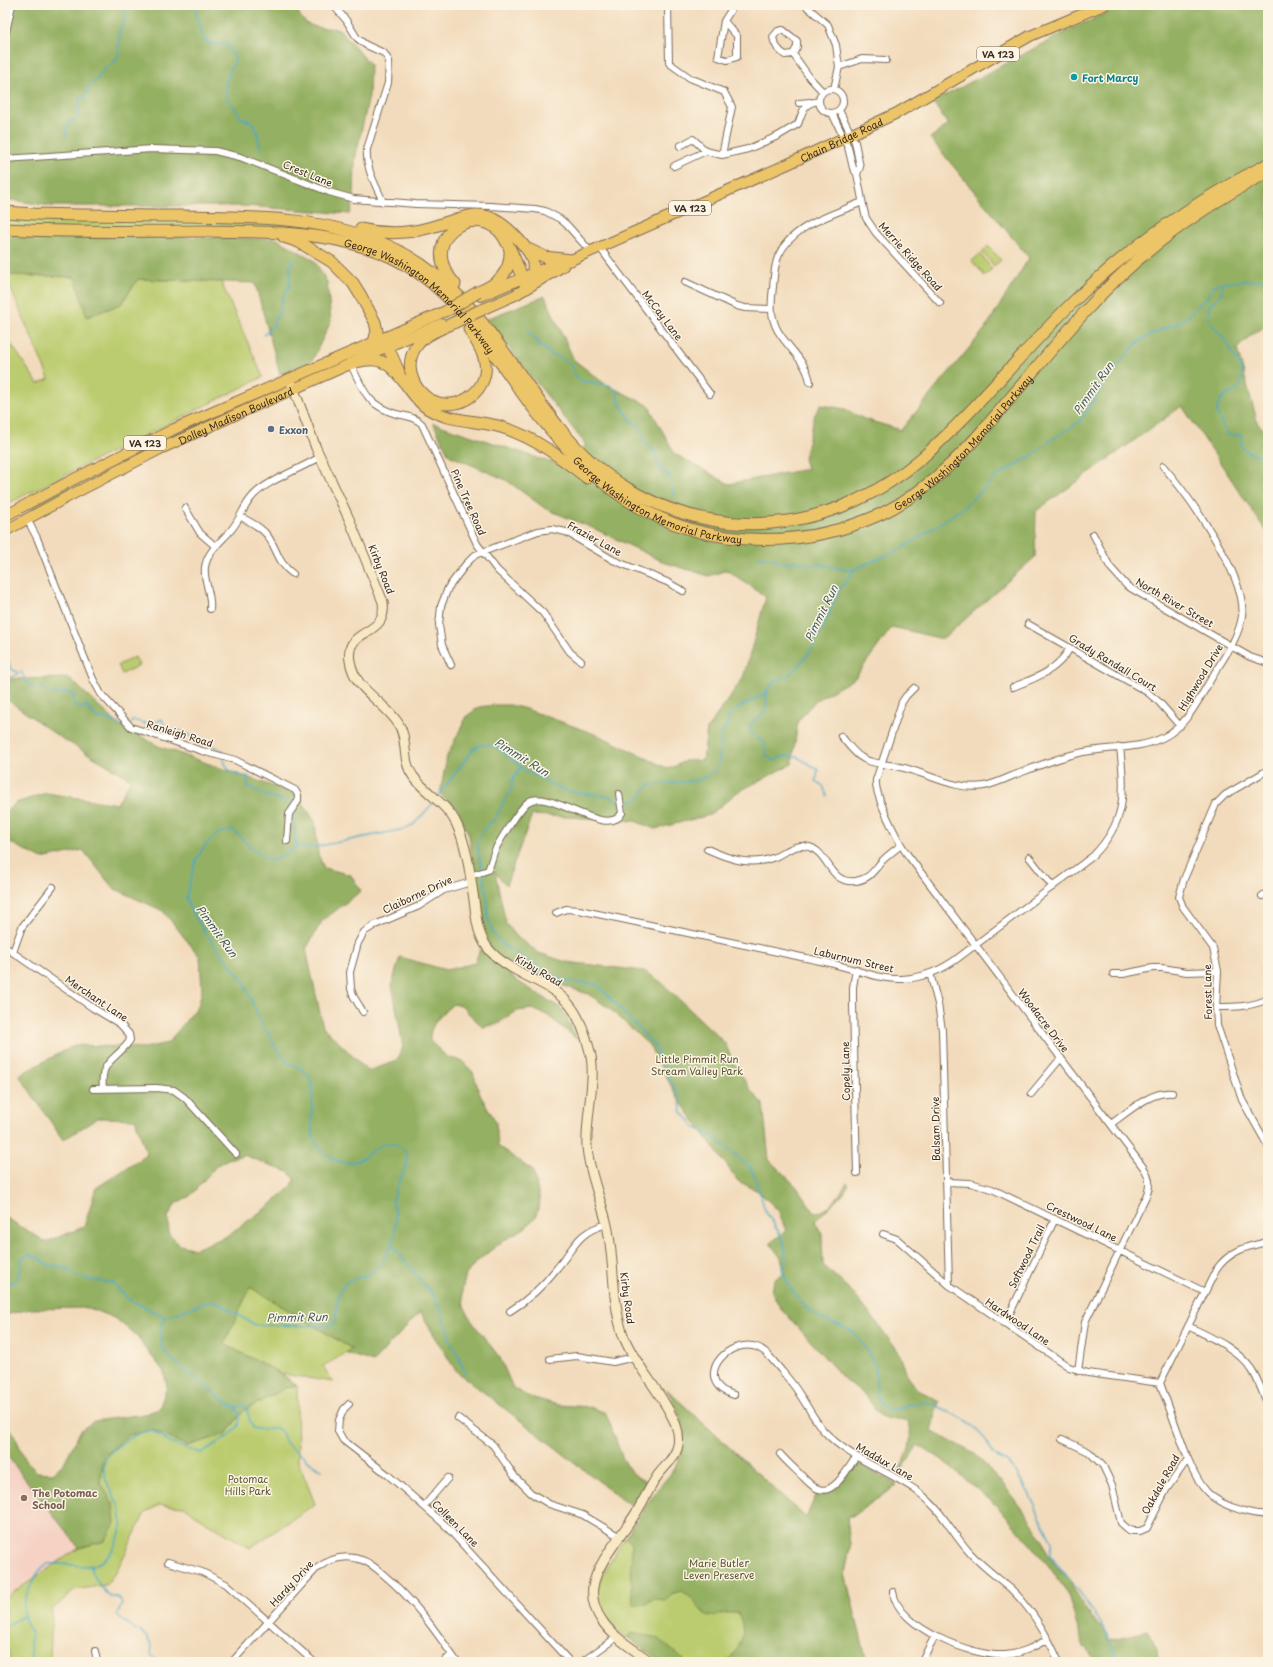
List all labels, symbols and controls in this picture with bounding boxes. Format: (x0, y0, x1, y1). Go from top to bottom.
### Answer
road number: VA 123 (977, 47, 1019, 61)
place label: Fort Marcy (1082, 70, 1139, 85)
marker: Fort Marcy (1069, 72, 1079, 82)
street label: Chain Bridge Road (797, 113, 885, 165)
street label: Crest Lane (281, 156, 335, 190)
road number: VA 123 (669, 201, 711, 215)
street label: Merrie Ridge Road (876, 218, 946, 294)
street label: George Washington Memorial Parkway (343, 234, 499, 357)
street label: McCay Lane (639, 287, 687, 344)
water label: Pimmit Run (1069, 357, 1118, 418)
street label: George Washington Memorial Parkway (890, 371, 1036, 514)
street label: Dolley Madison Boulevard (175, 383, 295, 447)
place label: Exxon (279, 422, 308, 437)
marker: Exxon (266, 424, 276, 434)
road number: VA 123 (124, 436, 166, 450)
street label: George Washington Memorial Parkway (570, 452, 743, 547)
street label: Pine Tree Road (448, 466, 490, 538)
street label: Frazier Lane (565, 517, 625, 559)
street label: Kirby Road (364, 542, 399, 597)
street label: North River Street (1133, 574, 1217, 630)
water label: Pimmit Run (800, 581, 843, 644)
street label: Grady Randall Court (1066, 630, 1160, 695)
street label: Highwood Drive (1174, 641, 1226, 713)
street label: Ranleigh Road (145, 716, 215, 750)
water label: Pimmit Run (492, 734, 554, 781)
street label: Claiborne Drive (380, 871, 454, 917)
water label: Pimmit Run (192, 901, 243, 962)
street label: Laburnum Street (813, 943, 895, 975)
street label: Kirby Road (512, 950, 566, 990)
street label: Forest Lane (1199, 964, 1215, 1020)
street label: Merchant Lane (62, 971, 132, 1025)
street label: Woodacre Drive (1015, 985, 1073, 1055)
street label: Copely Lane (837, 1041, 854, 1101)
park label: Little Pimmit Run Stream Valley Park (651, 1051, 743, 1078)
street label: Balsam Drive (927, 1096, 943, 1162)
street label: Crestwood Lane (1044, 1197, 1121, 1245)
street label: Softwood Trail (1004, 1222, 1048, 1290)
street label: Kirby Road (616, 1271, 639, 1325)
street label: Hardwood Lane (983, 1294, 1054, 1348)
water label: Pimmit Run (266, 1308, 329, 1326)
street label: Maddux Lane (853, 1438, 917, 1484)
street label: Oakdale Road (1137, 1451, 1183, 1517)
park label: Potomac Hills Park (225, 1471, 271, 1498)
place label: The Potomac School (32, 1485, 98, 1512)
marker: The Potomac School (19, 1493, 29, 1503)
street label: Colleen Lane (429, 1496, 483, 1550)
park label: Marie Butler Leven Preserve (684, 1555, 754, 1582)
street label: Hardy Drive (266, 1557, 316, 1609)

